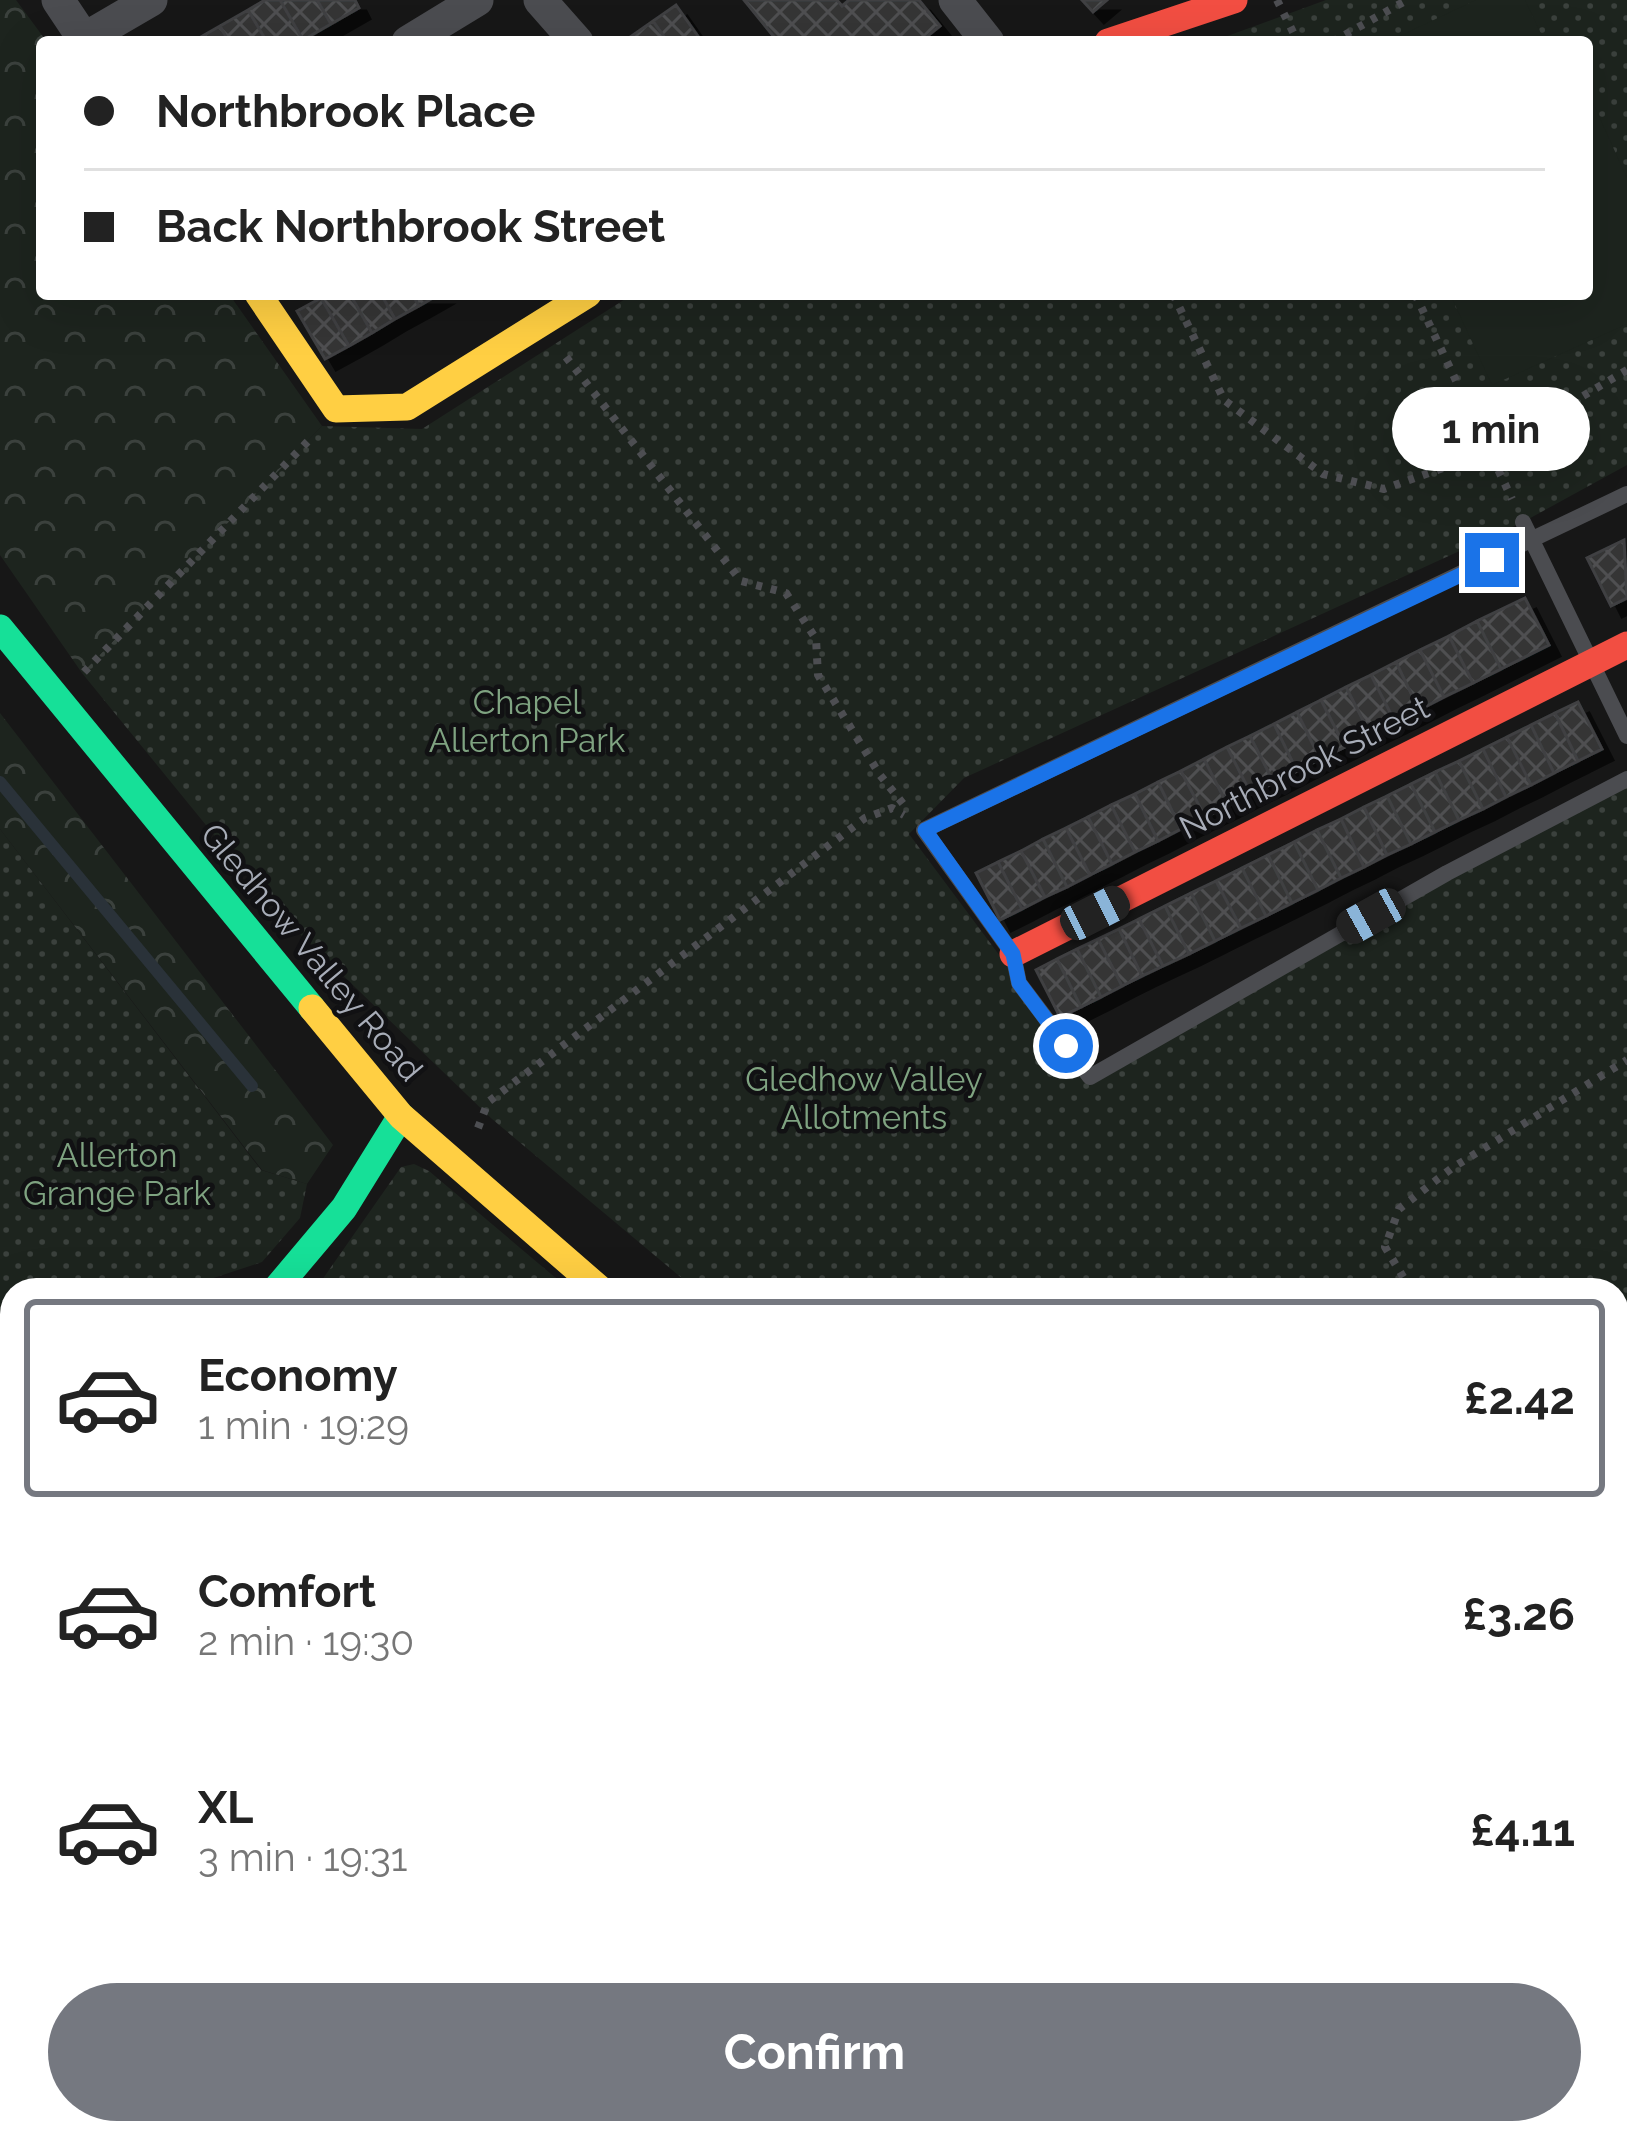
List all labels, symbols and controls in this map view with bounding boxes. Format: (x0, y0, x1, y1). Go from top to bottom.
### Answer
text: Northbrook Place (156, 85, 535, 138)
text: Back Northbrook Street (156, 200, 665, 253)
callout: 1 min (1393, 386, 1591, 470)
text: 1 min (1442, 406, 1540, 452)
route end (1465, 533, 1519, 587)
park label: Chapel Allerton Park (429, 683, 626, 760)
street label: Northbrook Street (1173, 688, 1436, 847)
street label: Gledhow Valley Road (193, 816, 431, 1089)
car (1055, 881, 1135, 945)
car (1331, 883, 1411, 949)
route start (1039, 1019, 1093, 1073)
park label: Gledhow Valley Allotments (745, 1060, 983, 1137)
park label: Allerton Grange Park (23, 1136, 211, 1213)
icon: car (54, 1344, 162, 1452)
text: Economy (198, 1349, 398, 1402)
text: £2.42 (1464, 1372, 1575, 1425)
text: 1 min · 19:29 (198, 1402, 409, 1448)
icon: car (54, 1560, 162, 1668)
text: Comfort (198, 1565, 376, 1618)
text: £3.26 (1463, 1588, 1575, 1641)
text: 2 min · 19:30 (198, 1618, 414, 1664)
icon: car (54, 1776, 162, 1884)
text: XL (198, 1781, 253, 1834)
text: £4.11 (1470, 1804, 1575, 1857)
text: 3 min · 19:31 (198, 1834, 408, 1880)
button: Confirm (48, 1983, 1581, 2121)

